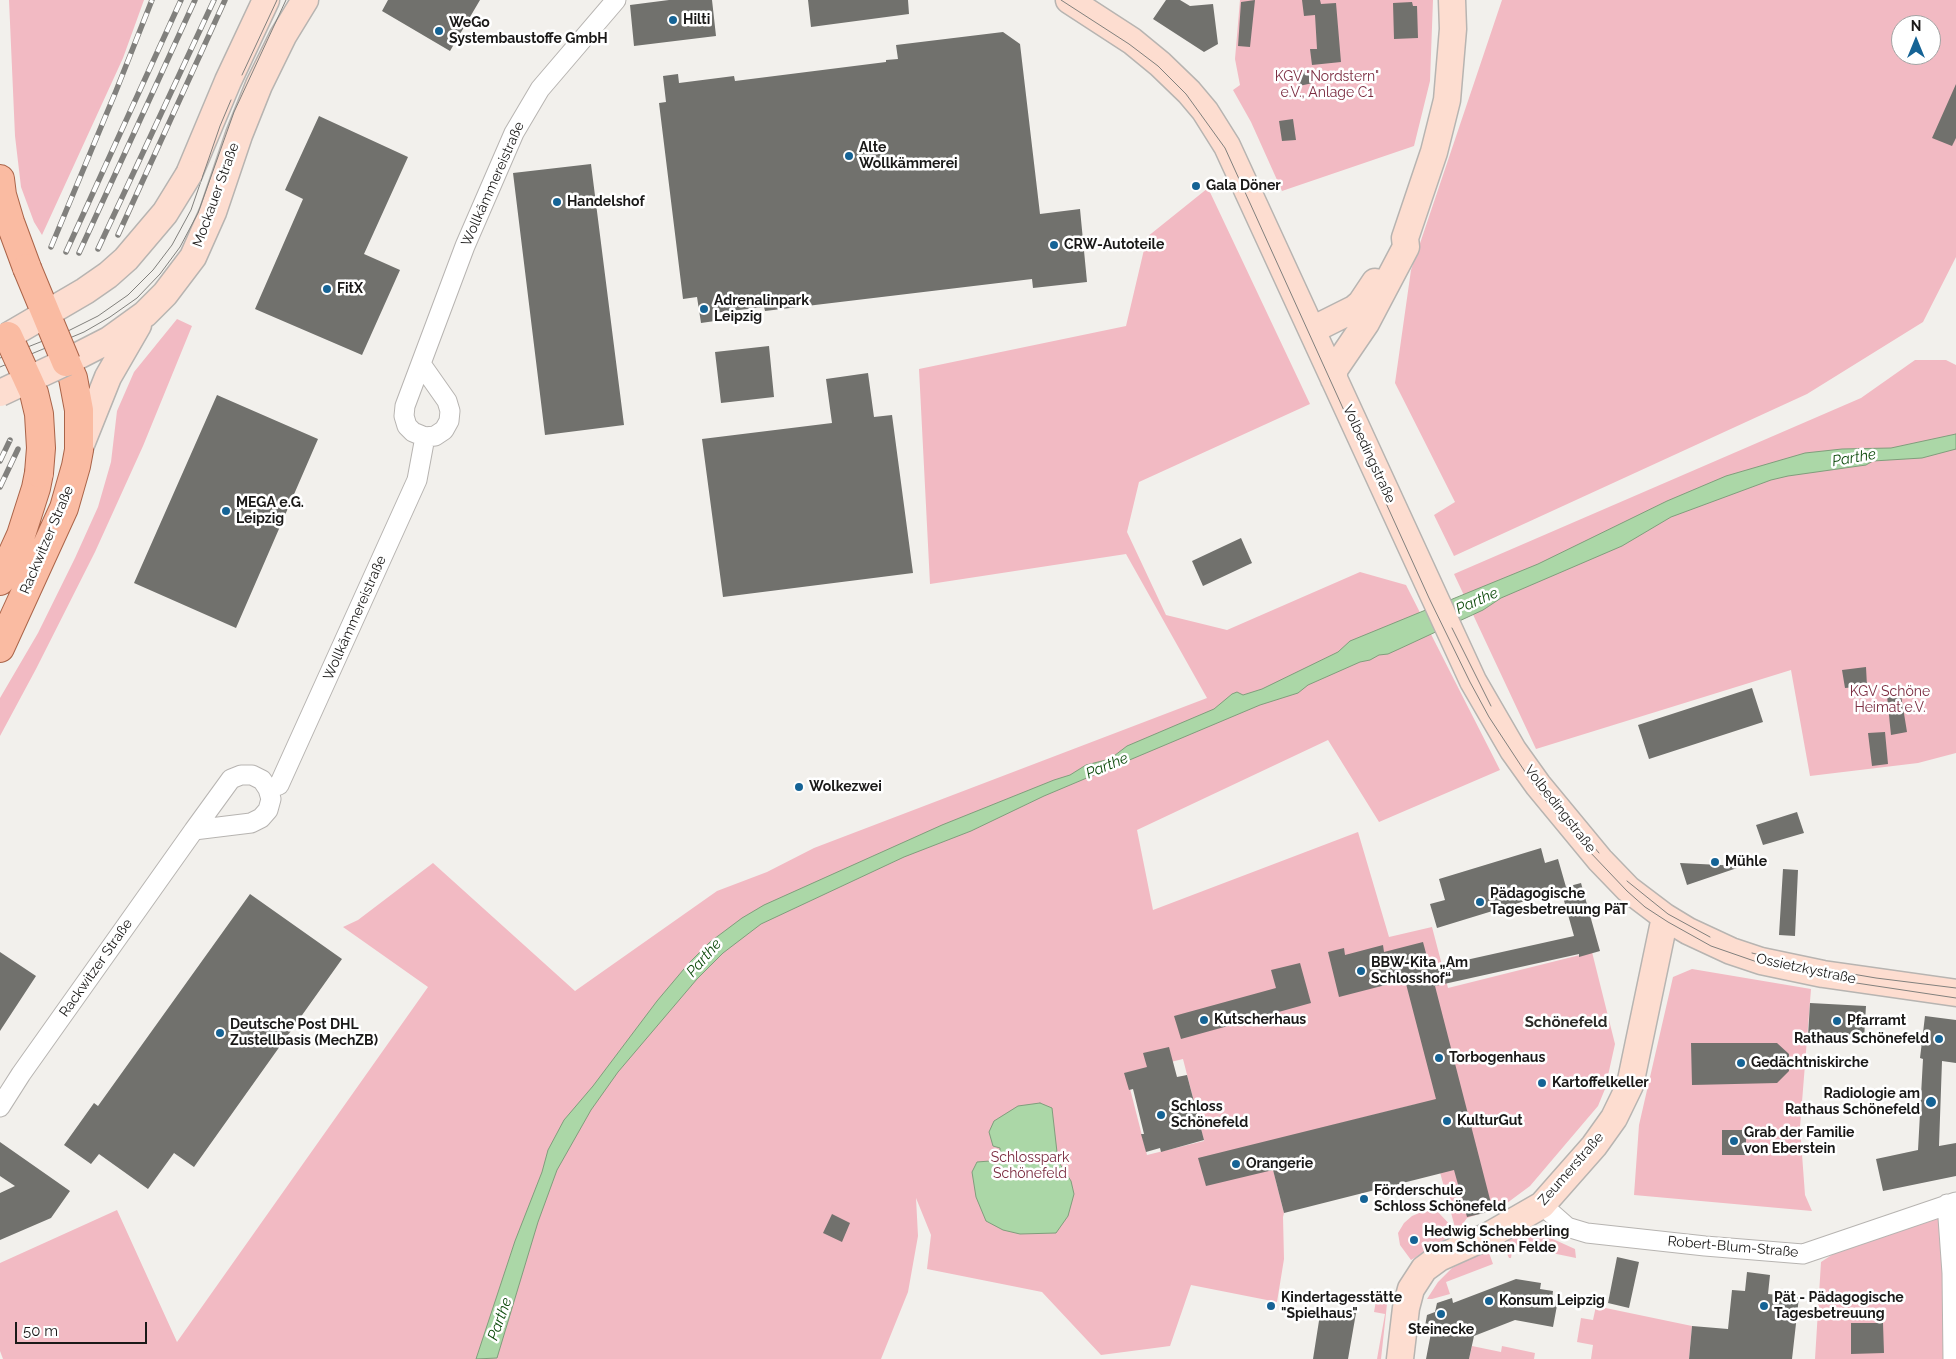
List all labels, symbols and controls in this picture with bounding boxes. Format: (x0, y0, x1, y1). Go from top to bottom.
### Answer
place label: Hilti (683, 12, 710, 28)
marker: Hilti (667, 14, 679, 26)
place label: WeGo Systembaustoffe GmbH (449, 15, 608, 48)
north arrow (1891, 15, 1941, 65)
text: N (1911, 18, 1921, 34)
marker: WeGo Systembaustoffe GmbH (433, 25, 445, 37)
park label: KGV "Nordstern" e.V., Anlage C1 (1275, 69, 1379, 102)
street label: Wollkämmereistraße (458, 119, 528, 249)
place label: Alte Wollkämmerei (859, 140, 958, 172)
street label: Mockauer Straße (189, 141, 243, 249)
marker: Alte Wollkämmerei (843, 150, 855, 162)
place label: Gala Döner (1206, 178, 1281, 194)
marker: Gala Döner (1190, 180, 1202, 192)
place label: Handelshof (567, 194, 645, 210)
marker: Handelshof (551, 196, 563, 208)
place label: CRW-Autoteile (1064, 237, 1164, 253)
marker: CRW-Autoteile (1048, 239, 1060, 251)
place label: FitX (337, 281, 363, 297)
marker: FitX (321, 283, 333, 295)
place label: Adrenalinpark Leipzig (714, 293, 809, 326)
marker: Adrenalinpark Leipzig (698, 303, 710, 315)
street label: Volbedingstraße (1339, 402, 1399, 506)
water label: Parthe (1831, 445, 1877, 471)
street label: Rackwitzer Straße (17, 483, 77, 597)
place label: MEGA e.G. Leipzig (236, 495, 304, 528)
marker: MEGA e.G. Leipzig (220, 505, 232, 517)
street label: Wollkämmereistraße (320, 553, 390, 683)
water label: Parthe (1453, 584, 1501, 618)
park label: KGV Schöne Heimat e.V. (1850, 684, 1930, 716)
water label: Parthe (1083, 749, 1131, 783)
street label: Volbedingstraße (1521, 762, 1599, 856)
place label: Wolkezwei (809, 779, 882, 795)
marker: Wolkezwei (793, 781, 805, 793)
place label: Mühle (1725, 854, 1767, 870)
marker: Mühle (1709, 856, 1721, 868)
place label: Pädagogische Tagesbetreuung PäT (1490, 886, 1628, 919)
marker: Pädagogische Tagesbetreuung PäT (1474, 896, 1486, 908)
street label: Rackwitzer Straße (56, 916, 136, 1020)
water label: Parthe (683, 935, 725, 981)
street label: Ossietzkystraße (1755, 950, 1857, 988)
place label: BBW-Kita „Am Schlosshof“ (1371, 955, 1468, 988)
marker: BBW-Kita „Am Schlosshof“ (1355, 965, 1367, 977)
place label: Kutscherhaus (1214, 1012, 1306, 1028)
district label: Schönefeld (1525, 1013, 1607, 1031)
place label: Pfarramt (1847, 1013, 1906, 1029)
marker: Kutscherhaus (1198, 1014, 1210, 1026)
marker: Pfarramt (1831, 1015, 1843, 1027)
place label: Deutsche Post DHL Zustellbasis (MechZB) (230, 1017, 378, 1050)
marker: Deutsche Post DHL Zustellbasis (MechZB) (214, 1027, 226, 1039)
place label: Rathaus Schönefeld (1794, 1031, 1929, 1047)
marker: Rathaus Schönefeld (1933, 1033, 1945, 1045)
place label: Torbogenhaus (1449, 1050, 1545, 1066)
marker: Torbogenhaus (1433, 1052, 1445, 1064)
place label: Gedächtniskirche (1751, 1055, 1869, 1071)
marker: Gedächtniskirche (1735, 1057, 1747, 1069)
place label: Kartoffelkeller (1552, 1075, 1649, 1091)
marker: Kartoffelkeller (1536, 1077, 1548, 1089)
place label: Radiologie am Rathaus Schönefeld (1785, 1086, 1920, 1118)
marker: Radiologie am Rathaus Schönefeld (1924, 1095, 1938, 1109)
place label: Schloss Schönefeld (1171, 1099, 1248, 1132)
marker: Schloss Schönefeld (1155, 1109, 1167, 1121)
place label: KulturGut (1457, 1113, 1523, 1129)
marker: KulturGut (1441, 1115, 1453, 1127)
place label: Grab der Familie von Eberstein (1744, 1125, 1854, 1158)
street label: Zeumerstraße (1535, 1129, 1607, 1209)
marker: Grab der Familie von Eberstein (1728, 1135, 1740, 1147)
park label: Schlosspark Schönefeld (991, 1150, 1069, 1182)
place label: Orangerie (1246, 1156, 1313, 1172)
marker: Orangerie (1230, 1158, 1242, 1170)
place label: Förderschule Schloss Schönefeld (1374, 1183, 1506, 1216)
marker: Förderschule Schloss Schönefeld (1358, 1193, 1370, 1205)
place label: Hedwig Schebberling vom Schönen Felde (1424, 1224, 1569, 1256)
street label: Robert-Blum-Straße (1667, 1233, 1799, 1261)
marker: Hedwig Schebberling vom Schönen Felde (1408, 1234, 1420, 1246)
place label: Kindertagesstätte "Spielhaus" (1281, 1290, 1402, 1322)
place label: Pät - Pädagogische Tagesbetreuung (1774, 1290, 1904, 1322)
place label: Konsum Leipzig (1499, 1293, 1605, 1309)
water label: Parthe (484, 1295, 516, 1343)
marker: Konsum Leipzig (1483, 1295, 1495, 1307)
marker: Kindertagesstätte "Spielhaus" (1265, 1300, 1277, 1312)
marker: Pät - Pädagogische Tagesbetreuung (1758, 1300, 1770, 1312)
marker: Steinecke (1435, 1308, 1447, 1320)
scale bar (18, 1312, 150, 1344)
text: 50 m (23, 1322, 58, 1340)
place label: Steinecke (1408, 1322, 1474, 1338)

